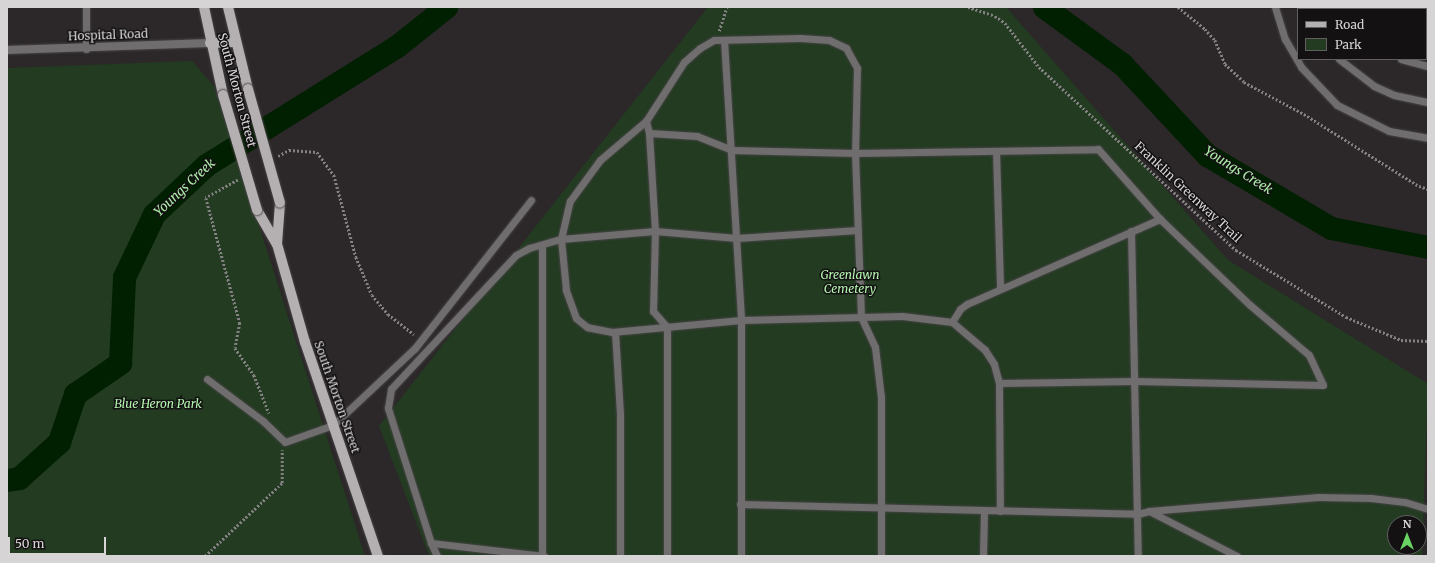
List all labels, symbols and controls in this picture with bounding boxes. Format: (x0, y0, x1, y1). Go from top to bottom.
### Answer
legend (1297, 8, 1427, 60)
text: Road (1335, 17, 1364, 32)
street label: Hospital Road (68, 26, 148, 44)
street label: South Morton Street (215, 31, 259, 149)
text: Park (1335, 37, 1362, 52)
street label: Franklin Greenway Trail (1132, 139, 1244, 245)
water label: Youngs Creek (1201, 144, 1275, 198)
water label: Youngs Creek (151, 156, 219, 220)
park label: Greenlawn Cemetery (821, 268, 879, 296)
street label: South Morton Street (311, 339, 363, 455)
park label: Blue Heron Park (114, 397, 202, 411)
north arrow (1387, 515, 1427, 555)
text: N (1403, 517, 1411, 531)
scale bar (10, 529, 108, 555)
text: 50 m (15, 536, 44, 551)

